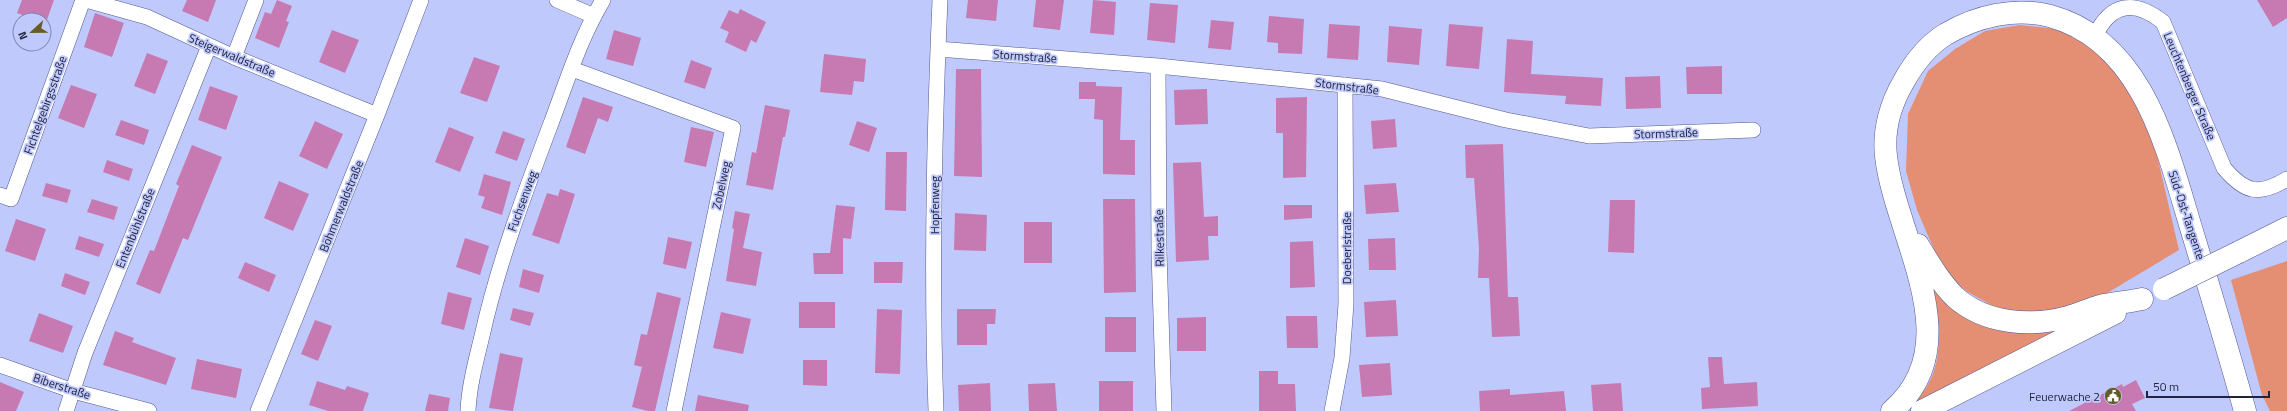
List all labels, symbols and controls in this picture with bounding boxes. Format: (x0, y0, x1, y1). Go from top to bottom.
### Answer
north arrow (12, 12, 52, 52)
street label: Steigerwaldstraße (186, 28, 278, 82)
text: N (14, 29, 32, 42)
street label: Leuchtenberger Straße (2159, 29, 2221, 143)
street label: Stormstraße (992, 44, 1058, 68)
street label: Fichtelgebirgsstraße (18, 53, 72, 157)
street label: Stormstraße (1314, 73, 1380, 99)
street label: Stormstraße (1634, 122, 1698, 144)
street label: Böhmerwaldstraße (314, 157, 368, 255)
street label: Zobelweg (707, 159, 735, 211)
street label: Fuchsenweg (502, 168, 542, 234)
street label: Süd-Ost-Tangente (2164, 168, 2210, 262)
street label: Hopfenweg (925, 176, 944, 234)
street label: Entenbühlstraße (110, 185, 160, 271)
street label: Rilkestraße (1149, 209, 1169, 267)
street label: Doeberlstraße (1337, 212, 1356, 284)
street label: Biberstraße (31, 368, 93, 404)
scale bar (2147, 373, 2269, 399)
text: 50 m (2153, 377, 2179, 396)
public building icon: Feuerwache 2 (2103, 386, 2123, 406)
place label: Feuerwache 2 (2029, 387, 2100, 406)

